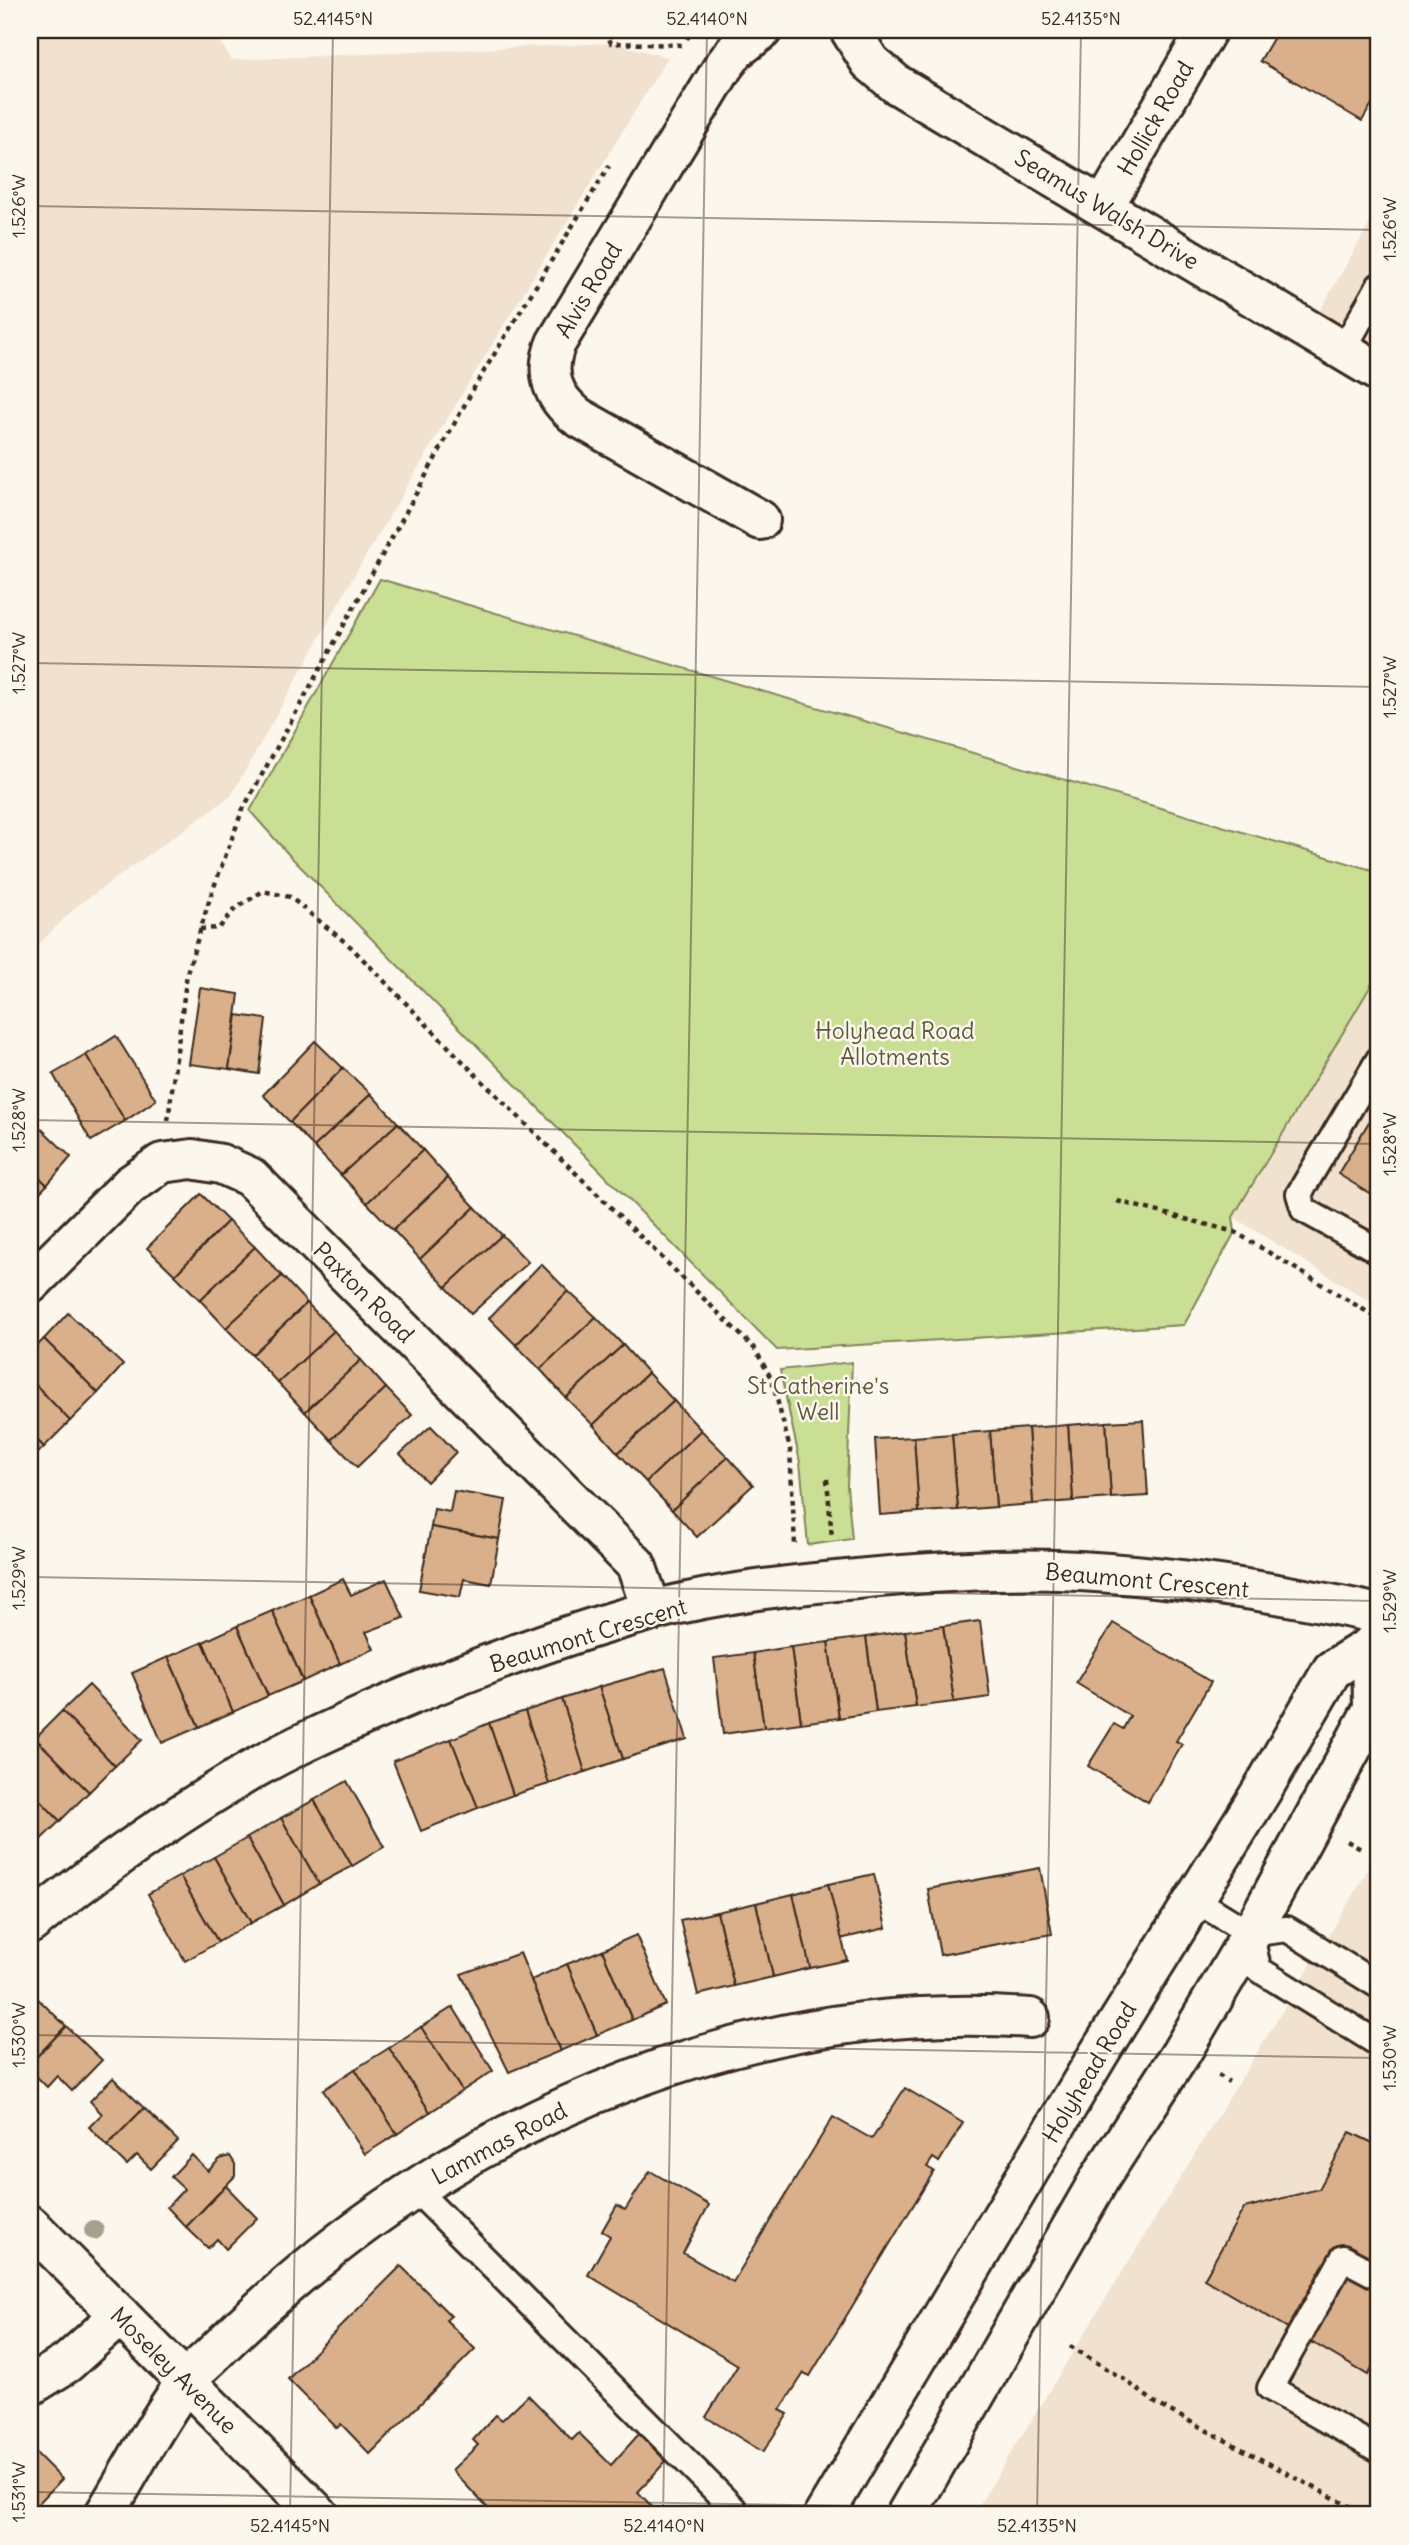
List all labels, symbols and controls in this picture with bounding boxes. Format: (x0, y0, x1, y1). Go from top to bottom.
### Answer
text: 52.4145°N (293, 7, 373, 30)
text: 52.4140°N (666, 7, 748, 30)
text: 52.4135°N (1041, 7, 1121, 30)
street label: Hollick Road (1111, 55, 1199, 181)
street label: Seamus Walsh Drive (1010, 143, 1204, 275)
text: 1.526°W (7, 174, 30, 238)
text: 1.526°W (1378, 197, 1401, 261)
street label: Alvis Road (548, 237, 628, 343)
text: 1.527°W (7, 632, 30, 694)
text: 1.527°W (1378, 656, 1401, 718)
park label: Holyhead Road Allotments (815, 1016, 975, 1071)
text: 1.528°W (7, 1088, 30, 1152)
text: 1.528°W (1378, 1112, 1401, 1176)
street label: Paxton Road (307, 1235, 421, 1349)
park label: St Catherine's Well (747, 1371, 889, 1426)
text: 1.529°W (7, 1546, 30, 1610)
street label: Beaumont Crescent (1044, 1557, 1250, 1603)
text: 1.529°W (1378, 1569, 1401, 1633)
street label: Beaumont Crescent (486, 1591, 690, 1679)
street label: Holyhead Road (1036, 1996, 1142, 2148)
text: 1.530°W (7, 2002, 30, 2068)
text: 1.530°W (1378, 2025, 1401, 2091)
street label: Lammas Road (426, 2095, 572, 2191)
street label: Moseley Avenue (105, 2301, 243, 2439)
text: 1.531°W (7, 2462, 30, 2522)
text: 52.4145°N (250, 2514, 330, 2537)
text: 52.4140°N (623, 2514, 705, 2537)
text: 52.4135°N (997, 2514, 1077, 2537)

